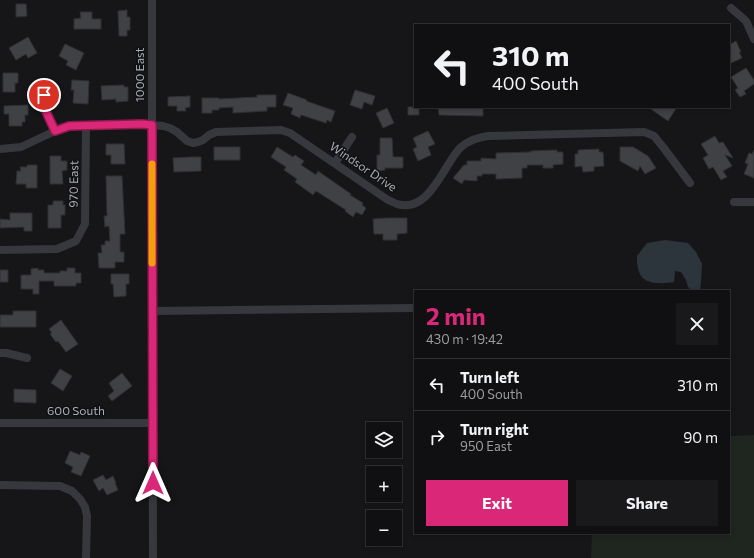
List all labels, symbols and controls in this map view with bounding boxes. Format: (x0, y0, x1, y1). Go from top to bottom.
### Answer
text: 310 m (492, 38, 569, 72)
icon: left (426, 40, 478, 92)
street label: 1000 East (132, 48, 146, 102)
text: 400 South (492, 72, 579, 94)
pin (27, 78, 61, 112)
icon: arrive (33, 84, 55, 106)
street label: Windsor Drive (327, 139, 400, 194)
street label: 970 East (66, 160, 80, 208)
text: 2 min (426, 301, 486, 330)
button: close (676, 303, 718, 345)
text: 430 m · 19:42 (426, 331, 503, 347)
text: Turn left (460, 368, 519, 386)
icon: left (426, 374, 448, 396)
text: 310 m (677, 376, 718, 394)
text: 400 South (460, 386, 523, 402)
street label: 600 South (47, 403, 105, 417)
text: Turn right (460, 420, 529, 438)
map controls (366, 422, 402, 546)
button: layers (366, 422, 402, 458)
icon: right (426, 426, 448, 448)
text: 90 m (683, 428, 718, 446)
text: 950 East (460, 438, 512, 454)
position arrow (132, 462, 174, 504)
button: + (366, 466, 402, 502)
button: Exit (426, 480, 568, 526)
button: Share (576, 480, 718, 526)
button: − (366, 510, 402, 546)

